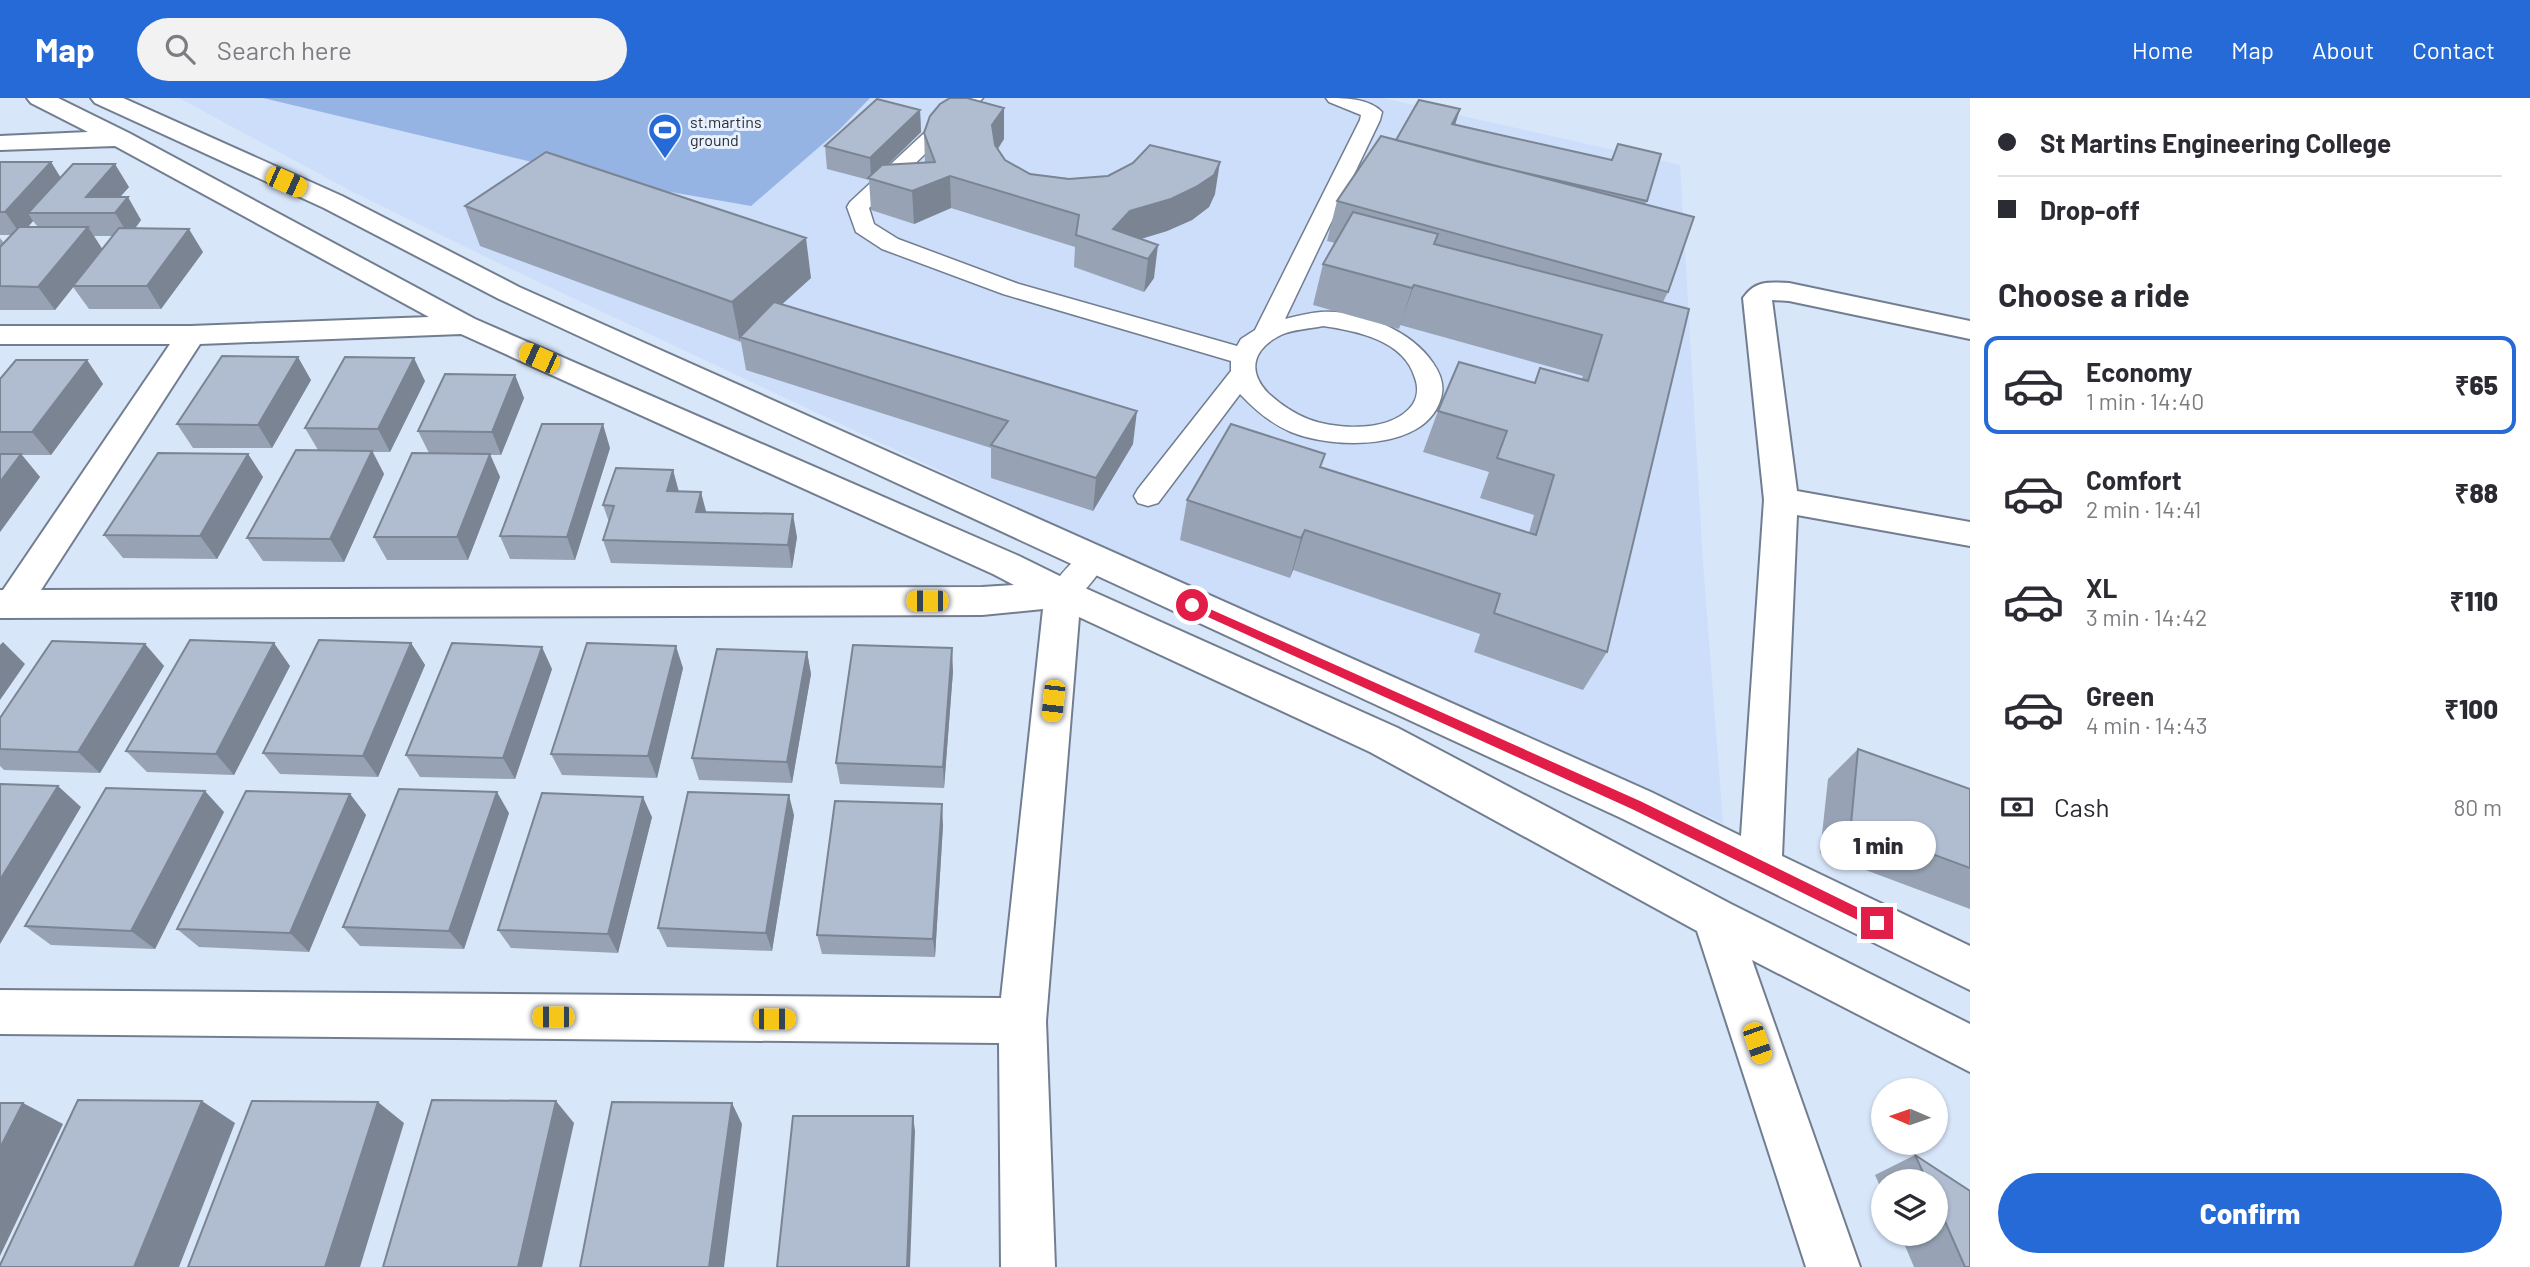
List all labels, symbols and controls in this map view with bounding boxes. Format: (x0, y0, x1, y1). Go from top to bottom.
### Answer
search box (137, 18, 627, 81)
text: Map (35, 29, 95, 69)
icon: search (161, 30, 199, 68)
text: Search here (217, 34, 352, 65)
text: Home (2132, 35, 2193, 64)
text: Map (2231, 35, 2274, 64)
text: About (2312, 35, 2374, 64)
text: Contact (2412, 35, 2495, 64)
sports icon: st.martins ground (646, 111, 684, 160)
place label: st.martins ground (690, 112, 762, 149)
text: St Martins Engineering College (2040, 127, 2391, 158)
car (263, 164, 310, 200)
text: Drop-off (2040, 194, 2140, 225)
text: Choose a ride (1998, 275, 2190, 313)
car (516, 340, 563, 376)
icon: car (2002, 354, 2065, 417)
text: Economy (2086, 356, 2192, 387)
text: ₹65 (2455, 369, 2498, 400)
text: 1 min · 14:40 (2086, 387, 2204, 415)
icon: car (2002, 462, 2065, 525)
text: Comfort (2086, 464, 2182, 495)
text: ₹88 (2455, 477, 2498, 508)
text: 2 min · 14:41 (2086, 495, 2201, 523)
icon: car (2002, 570, 2065, 633)
text: XL (2086, 572, 2117, 603)
text: ₹110 (2450, 585, 2498, 616)
route start (1176, 589, 1208, 621)
car (907, 591, 949, 612)
text: 3 min · 14:42 (2086, 603, 2207, 631)
icon: car (2002, 678, 2065, 741)
car (1041, 679, 1066, 723)
text: Green (2086, 680, 2154, 711)
text: ₹100 (2444, 693, 2498, 724)
text: 4 min · 14:43 (2086, 711, 2208, 739)
icon: cash (1998, 788, 2036, 826)
text: Cash (2054, 791, 2109, 822)
text: 80 m (2453, 793, 2502, 821)
callout: 1 min (1819, 822, 1935, 870)
text: 1 min (1853, 831, 1903, 859)
route end (1861, 907, 1893, 939)
car (533, 1007, 575, 1028)
car (754, 1009, 796, 1030)
car (1741, 1020, 1774, 1066)
north arrow (1871, 1078, 1948, 1155)
map controls (1871, 1078, 1948, 1246)
button: layers (1871, 1169, 1948, 1246)
button: Confirm (1998, 1173, 2502, 1253)

